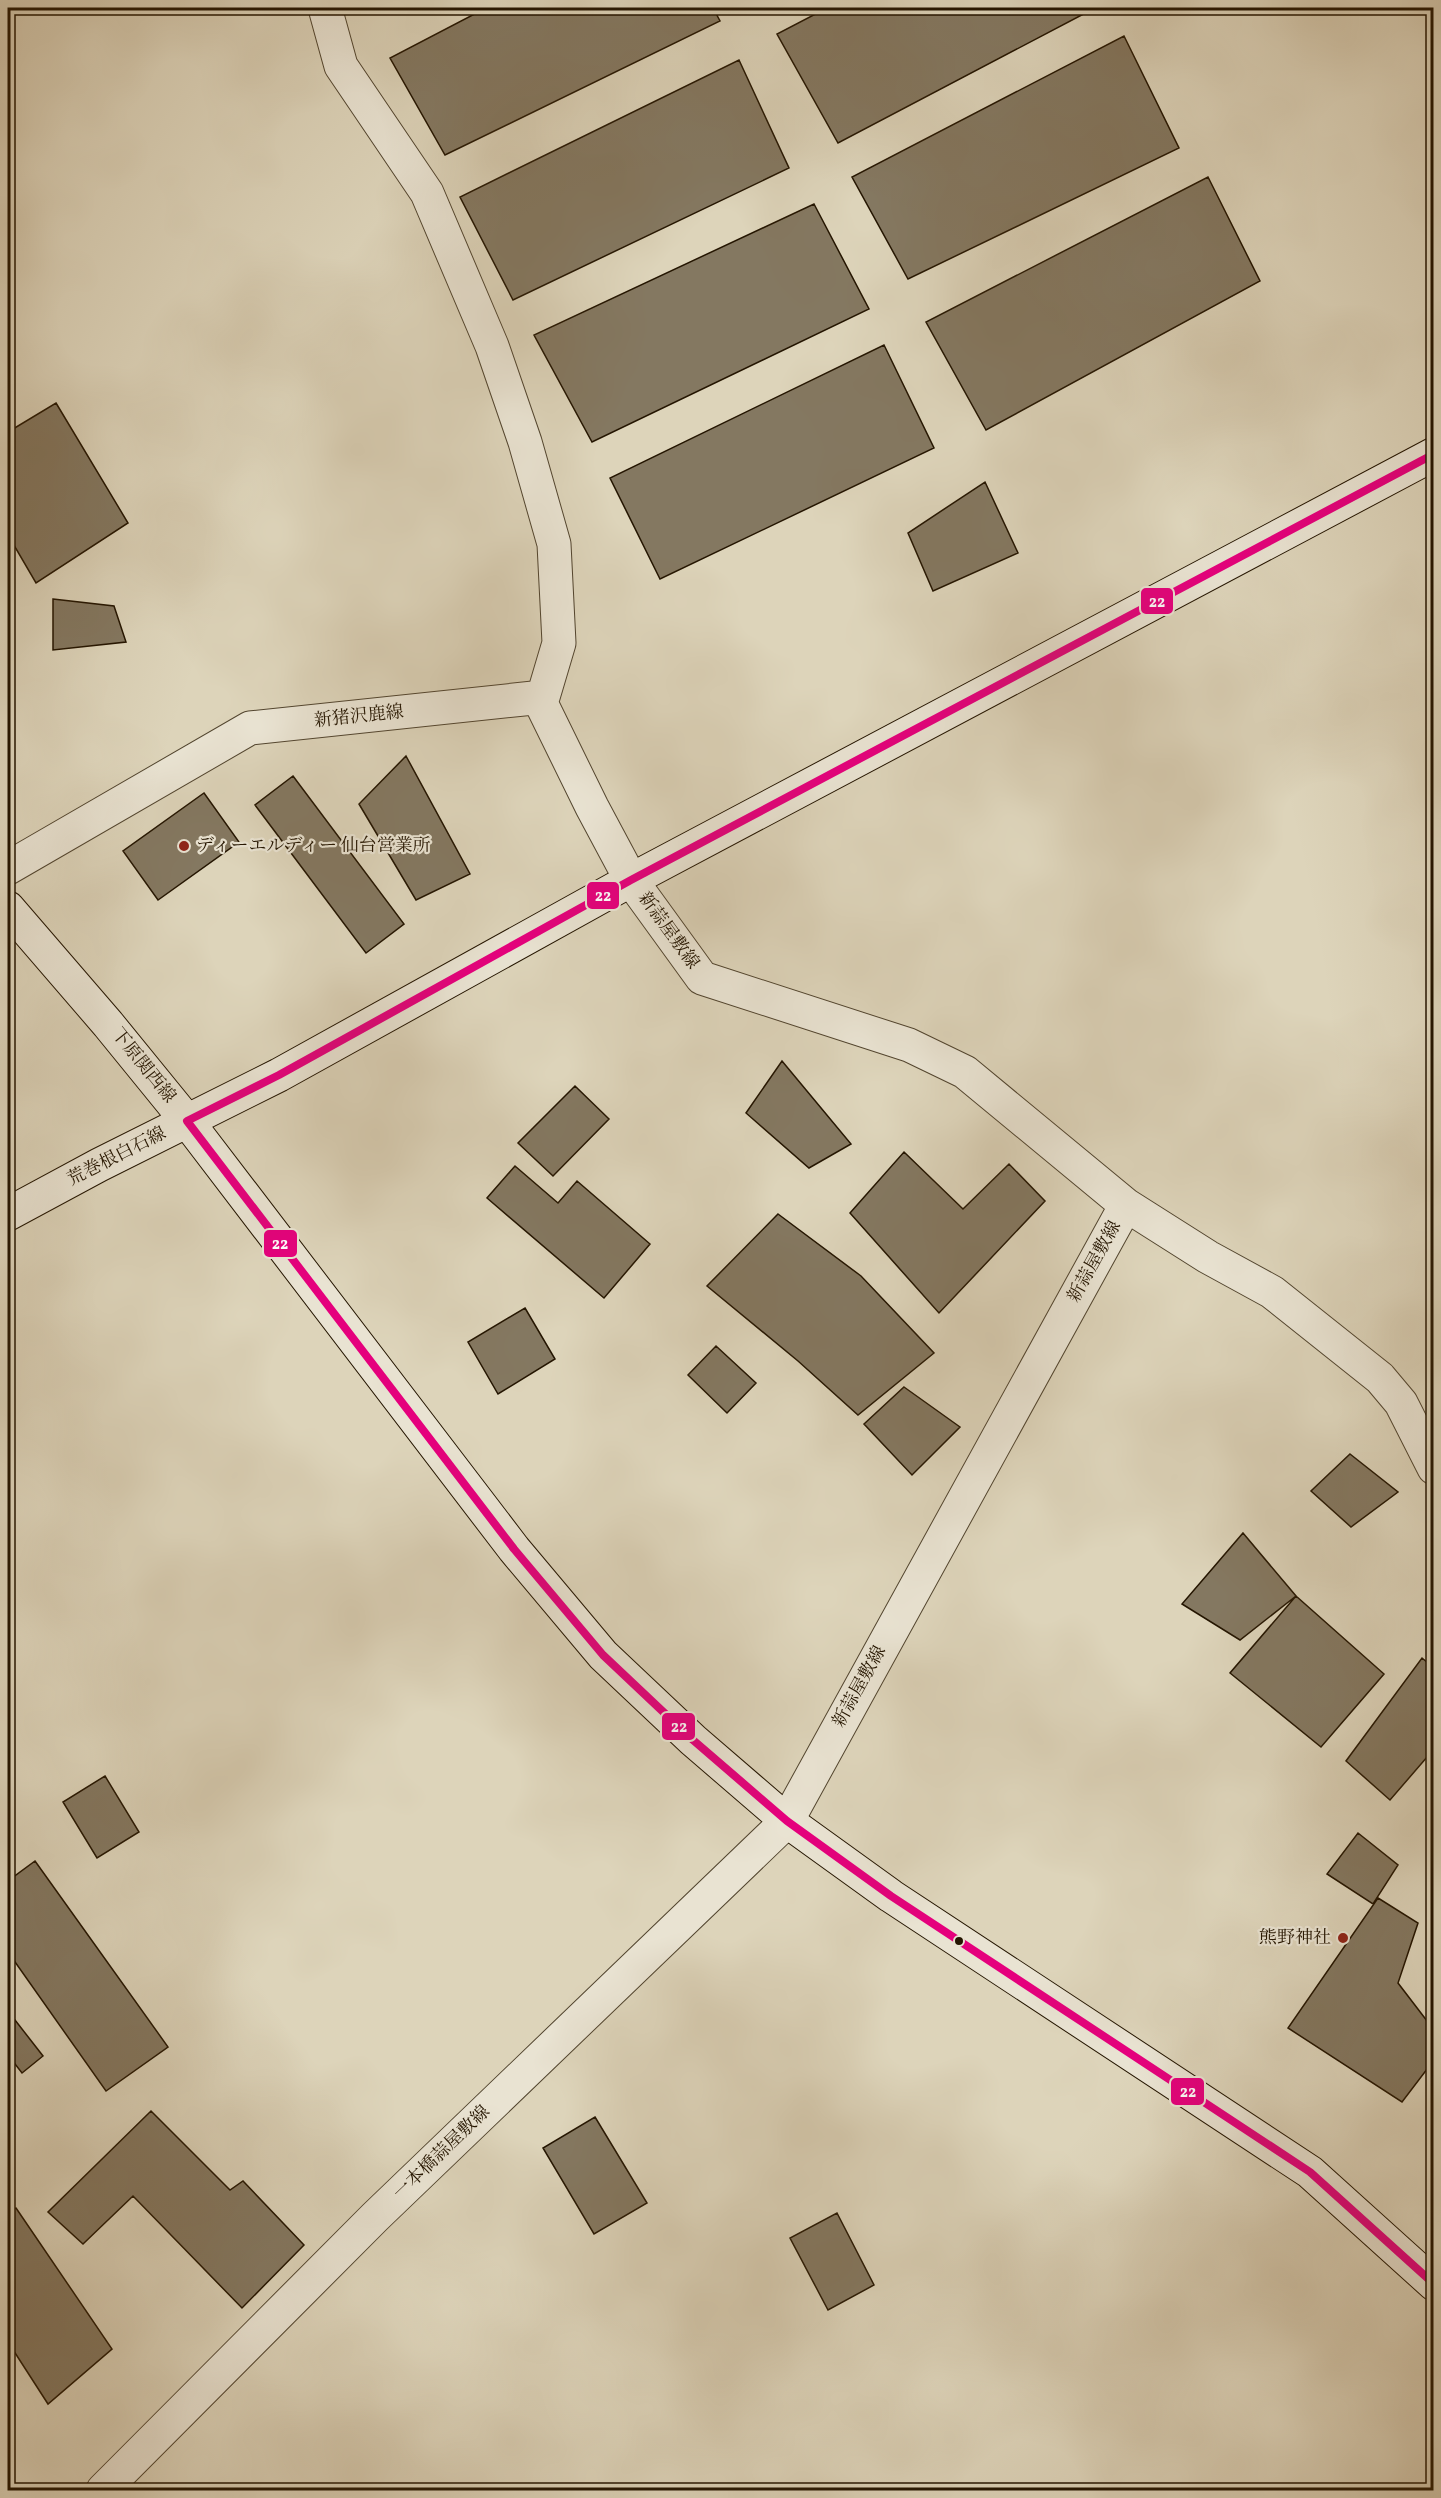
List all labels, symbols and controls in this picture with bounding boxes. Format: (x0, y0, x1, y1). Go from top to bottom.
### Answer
line badge: 22 (1140, 587, 1174, 615)
text: 22 (1149, 592, 1165, 614)
street label: 新猪沢鹿線 (313, 700, 405, 734)
place label: ディーエルディー 仙台営業所 (196, 834, 431, 859)
marker: ディーエルディー 仙台営業所 (177, 839, 191, 853)
line badge: 22 (586, 881, 620, 910)
text: 22 (595, 886, 611, 908)
street label: 新蒜屋敷線 (631, 887, 705, 975)
street label: 下原関西線 (105, 1023, 181, 1109)
street label: 荒巻根白石線 (63, 1121, 171, 1193)
street label: 新蒜屋敷線 (1062, 1217, 1128, 1307)
line badge: 22 (263, 1229, 298, 1258)
text: 22 (272, 1234, 288, 1256)
street label: 新蒜屋敷線 (827, 1642, 893, 1732)
line badge: 22 (661, 1712, 696, 1741)
text: 22 (671, 1717, 687, 1739)
place label: 熊野神社 (1259, 1926, 1331, 1951)
marker: 熊野神社 (1336, 1931, 1350, 1945)
unlabelled marker (953, 1935, 965, 1947)
line badge: 22 (1170, 2077, 1205, 2106)
text: 22 (1180, 2082, 1196, 2104)
street label: 一本橋蒜屋敷線 (388, 2100, 496, 2206)

